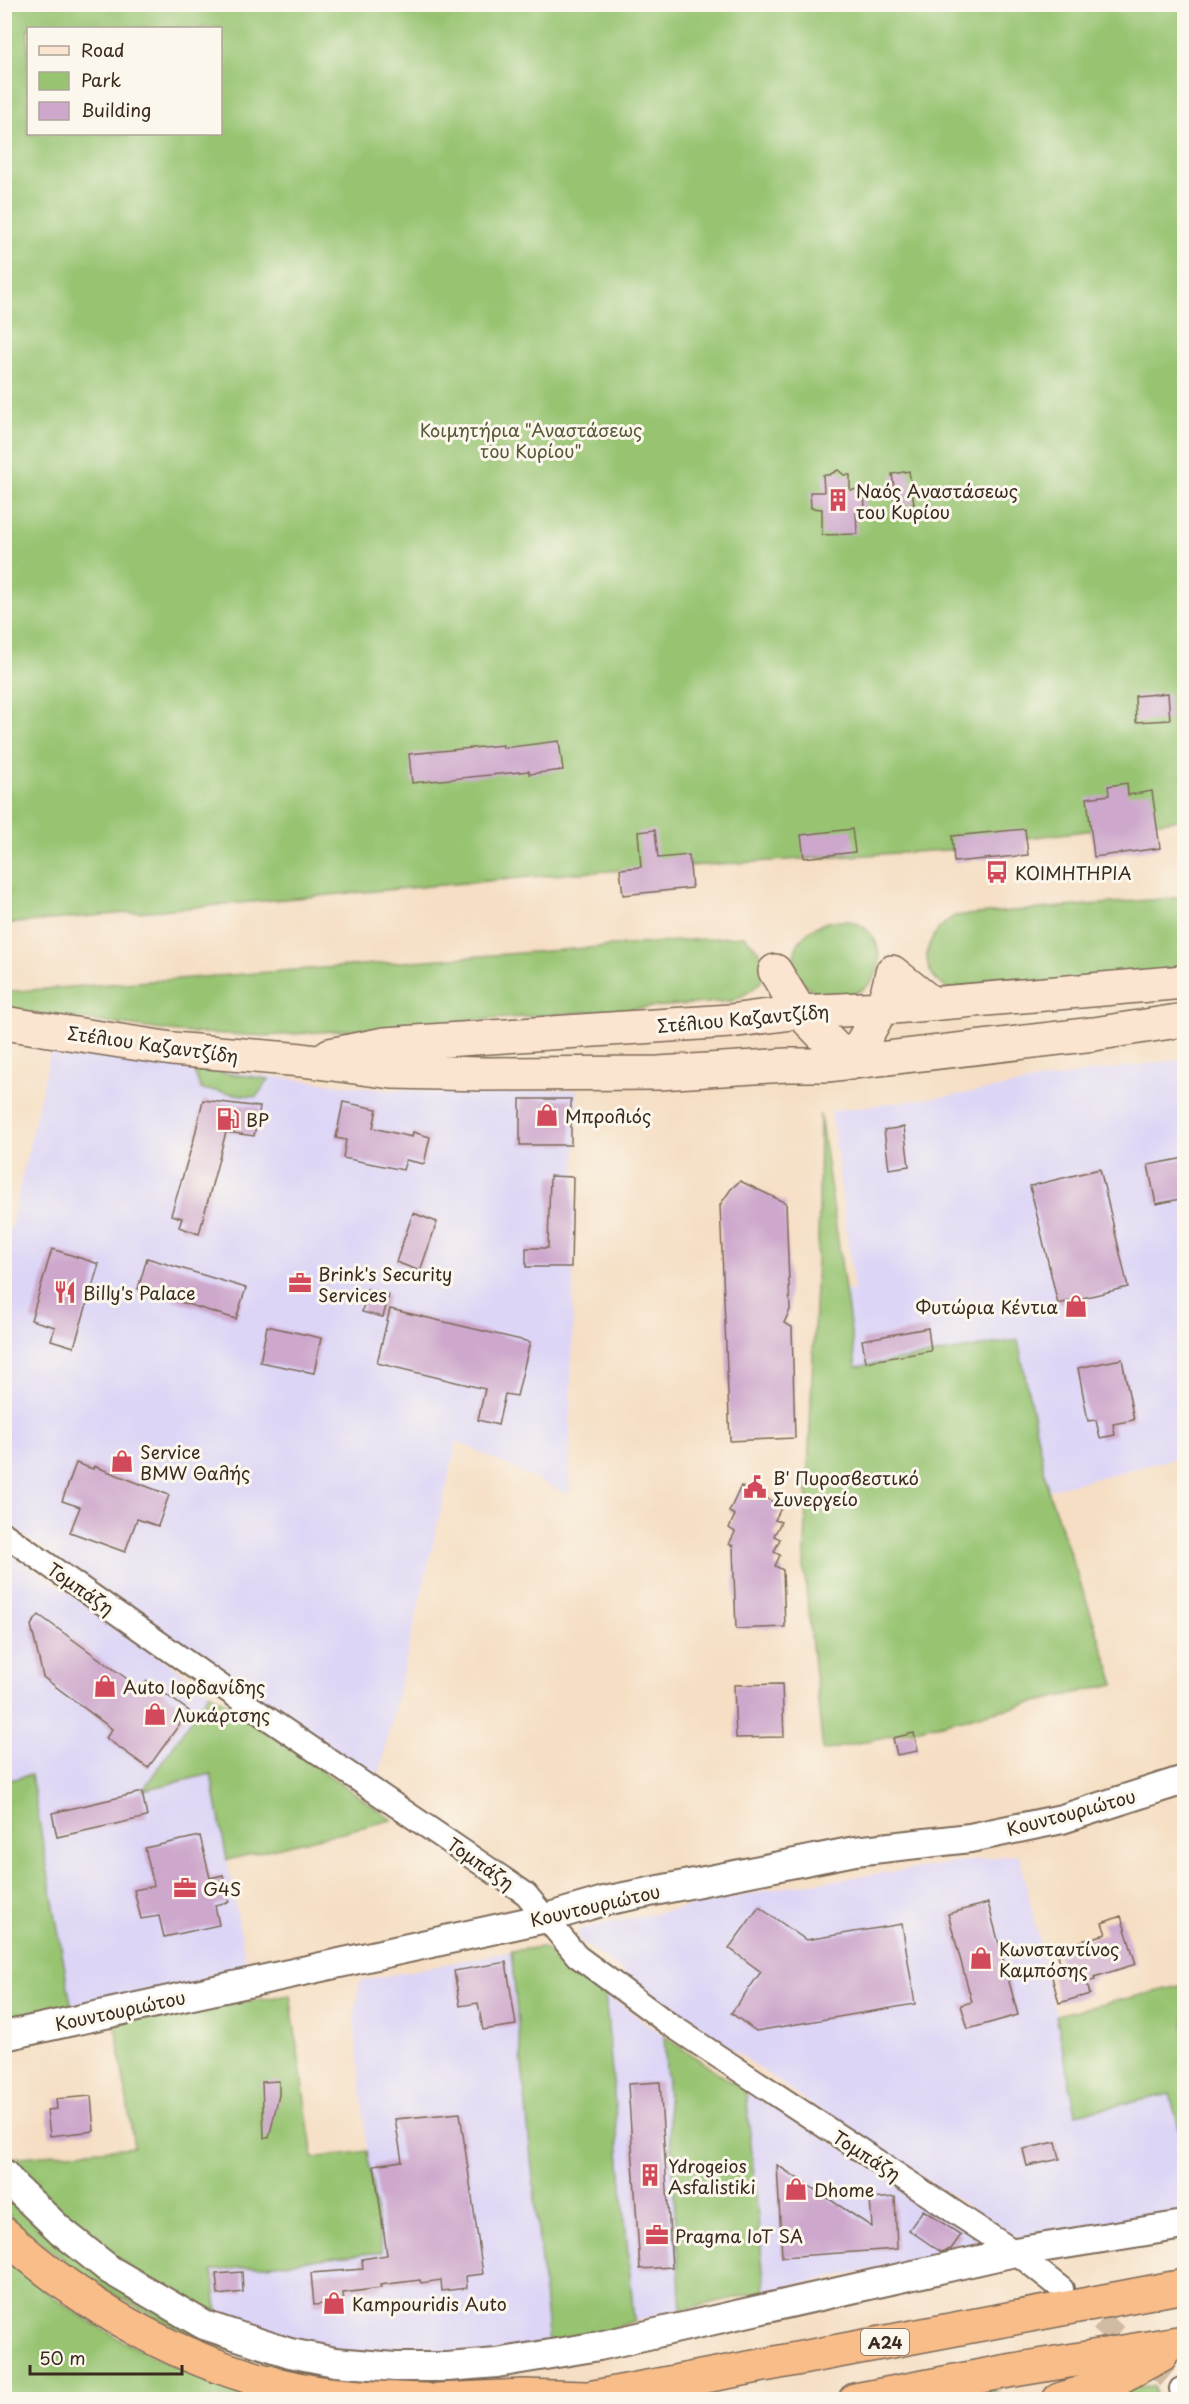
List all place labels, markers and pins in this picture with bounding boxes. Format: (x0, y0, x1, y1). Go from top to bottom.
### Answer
place label: Ναός Αναστάσεως του Κυρίου (856, 477, 1018, 525)
building icon: Ναός Αναστάσεως του Κυρίου (825, 487, 851, 513)
bus stop icon: ΚΟΙΜΗΤΗΡΙΑ (984, 859, 1010, 885)
place label: ΚΟΙΜΗΤΗΡΙΑ (1015, 859, 1132, 886)
shop icon: Μπρολιός (534, 1102, 560, 1128)
place label: Μπρολιός (565, 1102, 651, 1129)
fuel station icon: BP (215, 1106, 241, 1132)
place label: BP (246, 1106, 269, 1133)
place label: Brink's Security Services (318, 1260, 452, 1308)
office icon: Brink's Security Services (287, 1270, 313, 1296)
restaurant icon: Billy's Palace (52, 1279, 78, 1305)
place label: Billy's Palace (83, 1279, 196, 1306)
place label: Φυτώρια Κέντια (915, 1293, 1058, 1320)
shop icon: Φυτώρια Κέντια (1063, 1293, 1089, 1319)
place label: Service BMW Θαλής (140, 1438, 250, 1486)
shop icon: Service BMW Θαλής (109, 1448, 135, 1474)
place label: Β' Πυροσβεστικό Συνεργείο (773, 1464, 919, 1512)
public building icon: Β' Πυροσβεστικό Συνεργείο (742, 1474, 768, 1500)
shop icon: Auto Ιορδανίδης (92, 1673, 118, 1699)
place label: Auto Ιορδανίδης (123, 1673, 265, 1700)
shop icon: Λυκάρτσης (142, 1701, 168, 1727)
place label: Λυκάρτσης (173, 1701, 270, 1728)
office icon: G4S (172, 1875, 198, 1901)
place label: G4S (203, 1875, 241, 1902)
place label: Κωνσταντίνος Καμπόσης (999, 1935, 1119, 1983)
shop icon: Κωνσταντίνος Καμπόσης (968, 1945, 994, 1971)
place label: Ydrogeios Asfalistiki (668, 2152, 756, 2200)
building icon: Ydrogeios Asfalistiki (637, 2162, 663, 2188)
shop icon: Dhome (783, 2176, 809, 2202)
place label: Dhome (814, 2176, 874, 2203)
office icon: Pragma IoT SA (644, 2222, 670, 2248)
place label: Pragma IoT SA (675, 2222, 803, 2249)
shop icon: Kampouridis Auto (321, 2290, 347, 2316)
place label: Kampouridis Auto (352, 2290, 507, 2317)

